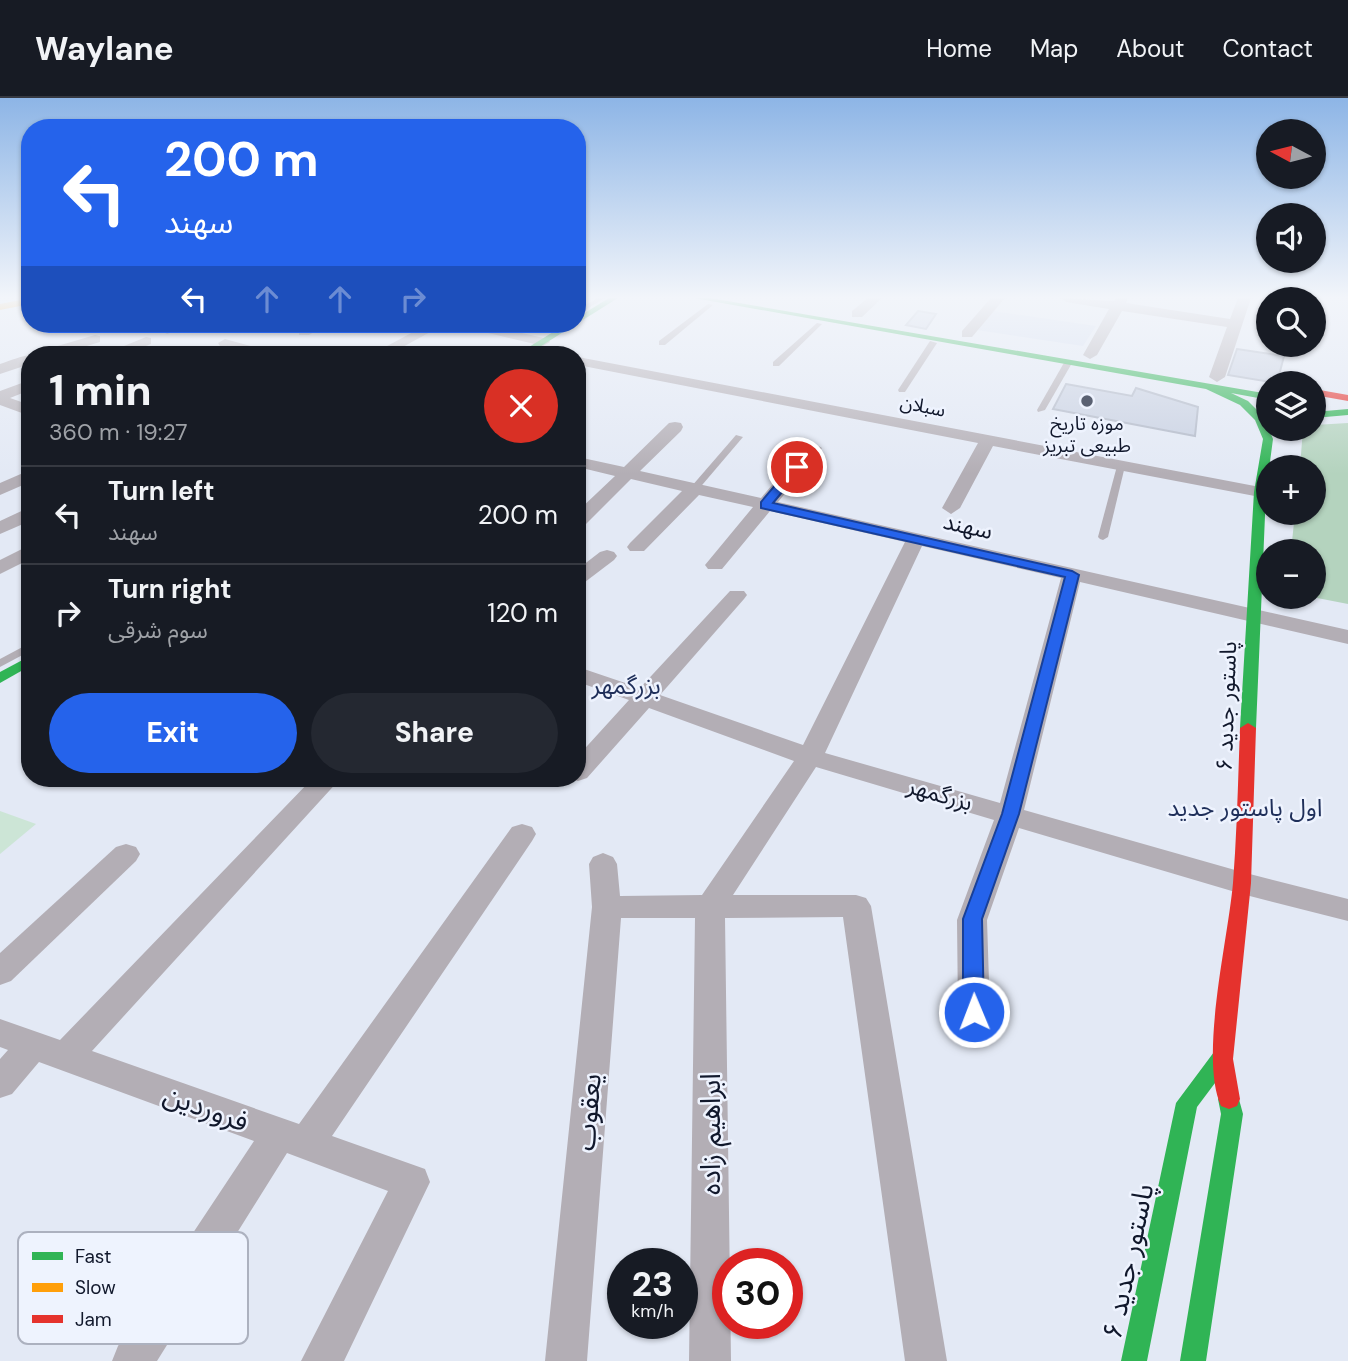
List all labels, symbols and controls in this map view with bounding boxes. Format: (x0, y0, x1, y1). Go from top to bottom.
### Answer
text: Waylane (35, 27, 174, 70)
text: Home (926, 33, 992, 64)
text: Map (1030, 33, 1078, 64)
text: About (1116, 33, 1185, 64)
text: Contact (1223, 33, 1313, 64)
north arrow (1256, 119, 1326, 189)
map controls (1256, 119, 1326, 609)
text: 200 m (164, 127, 319, 191)
icon: left (49, 147, 140, 238)
text: سهند (164, 201, 233, 243)
button: sound (1256, 203, 1326, 273)
icon: left (175, 280, 213, 318)
icon: ahead (248, 280, 286, 318)
icon: ahead (321, 280, 359, 318)
icon: right (394, 280, 432, 318)
button: search (1256, 287, 1326, 357)
text: 1 min (49, 363, 152, 418)
button: close (484, 369, 558, 443)
button: layers (1256, 371, 1326, 441)
street label: سبلان (898, 389, 948, 423)
marker: موزه تاریخ طبیعی تبریز (1079, 393, 1095, 409)
place label: موزه تاریخ طبیعی تبریز (1042, 411, 1131, 458)
text: 360 m · 19:27 (49, 417, 188, 447)
pin (767, 437, 827, 497)
icon: arrive (778, 448, 816, 486)
button: + (1256, 455, 1326, 525)
text: Turn left (108, 474, 215, 508)
icon: left (49, 496, 87, 534)
text: 200 m (478, 498, 558, 532)
street label: سهند (940, 506, 996, 546)
text: سهند (108, 517, 158, 547)
button: − (1256, 539, 1326, 609)
text: Turn right (108, 572, 232, 606)
icon: right (49, 594, 87, 632)
text: 120 m (487, 596, 558, 630)
text: سوم شرقی (108, 615, 208, 645)
street label: پاستور جدید ۶ (1209, 641, 1243, 771)
district label: بزرگمهر (590, 670, 661, 701)
button: Exit (49, 693, 297, 773)
button: Share (311, 693, 558, 773)
street label: بزرگمهر (903, 770, 976, 818)
district label: اول پاستور جدید (1168, 792, 1322, 823)
position arrow (937, 975, 1011, 1049)
street label: یعقوب (566, 1072, 610, 1152)
street label: ابراهیم زاده (692, 1073, 732, 1195)
street label: فروردین (158, 1076, 254, 1140)
street label: پاستور جدید ۶ (1093, 1180, 1163, 1342)
legend (18, 1232, 248, 1344)
text: Fast (75, 1244, 111, 1269)
speed limit sign: 30 (712, 1248, 803, 1339)
text: 23 (632, 1261, 673, 1307)
text: Slow (75, 1275, 116, 1300)
text: km/h (631, 1299, 674, 1323)
text: Jam (75, 1307, 112, 1332)

